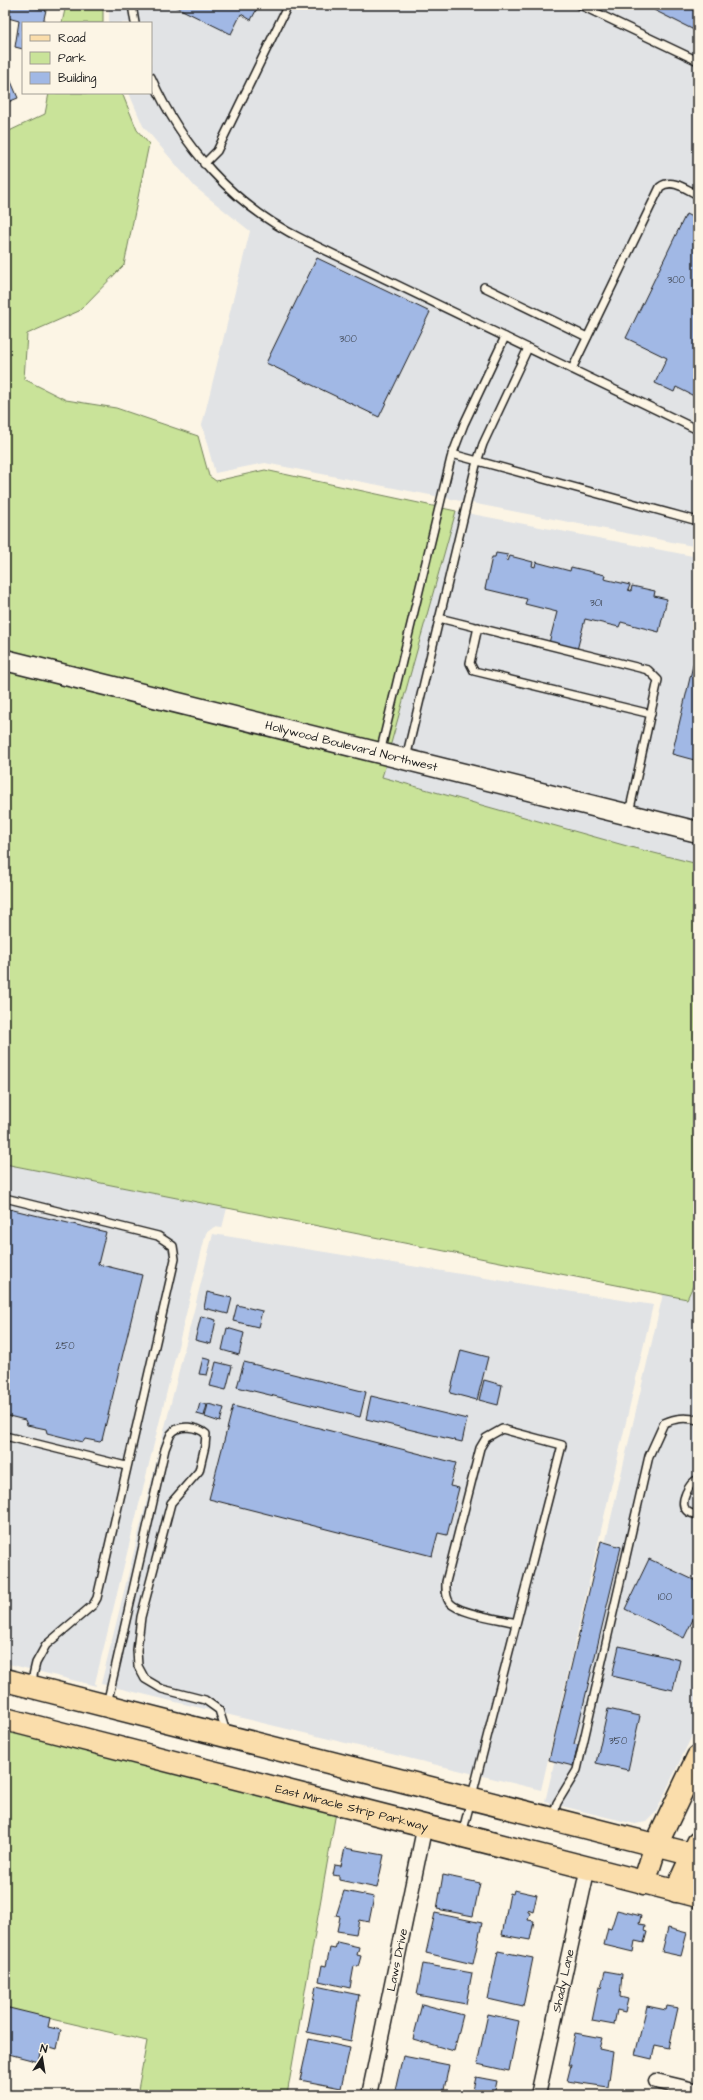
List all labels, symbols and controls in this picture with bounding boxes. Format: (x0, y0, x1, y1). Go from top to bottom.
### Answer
legend (22, 22, 152, 94)
text: Road (58, 30, 86, 47)
text: Park (58, 50, 86, 67)
text: Building (58, 70, 96, 88)
house number: 300 (667, 273, 685, 287)
house number: 300 (339, 332, 357, 346)
house number: 301 (590, 596, 603, 610)
street label: Hollywood Boulevard Northwest (263, 717, 439, 776)
house number: 250 (55, 1339, 75, 1353)
house number: 100 (658, 1590, 672, 1604)
house number: 350 (609, 1734, 627, 1748)
street label: East Miracle Strip Parkway (274, 1780, 430, 1837)
street label: Laws Drive (383, 1926, 412, 1993)
street label: Shady Lane (548, 1947, 579, 2014)
north arrow (22, 2038, 62, 2078)
text: N (39, 2041, 49, 2057)

